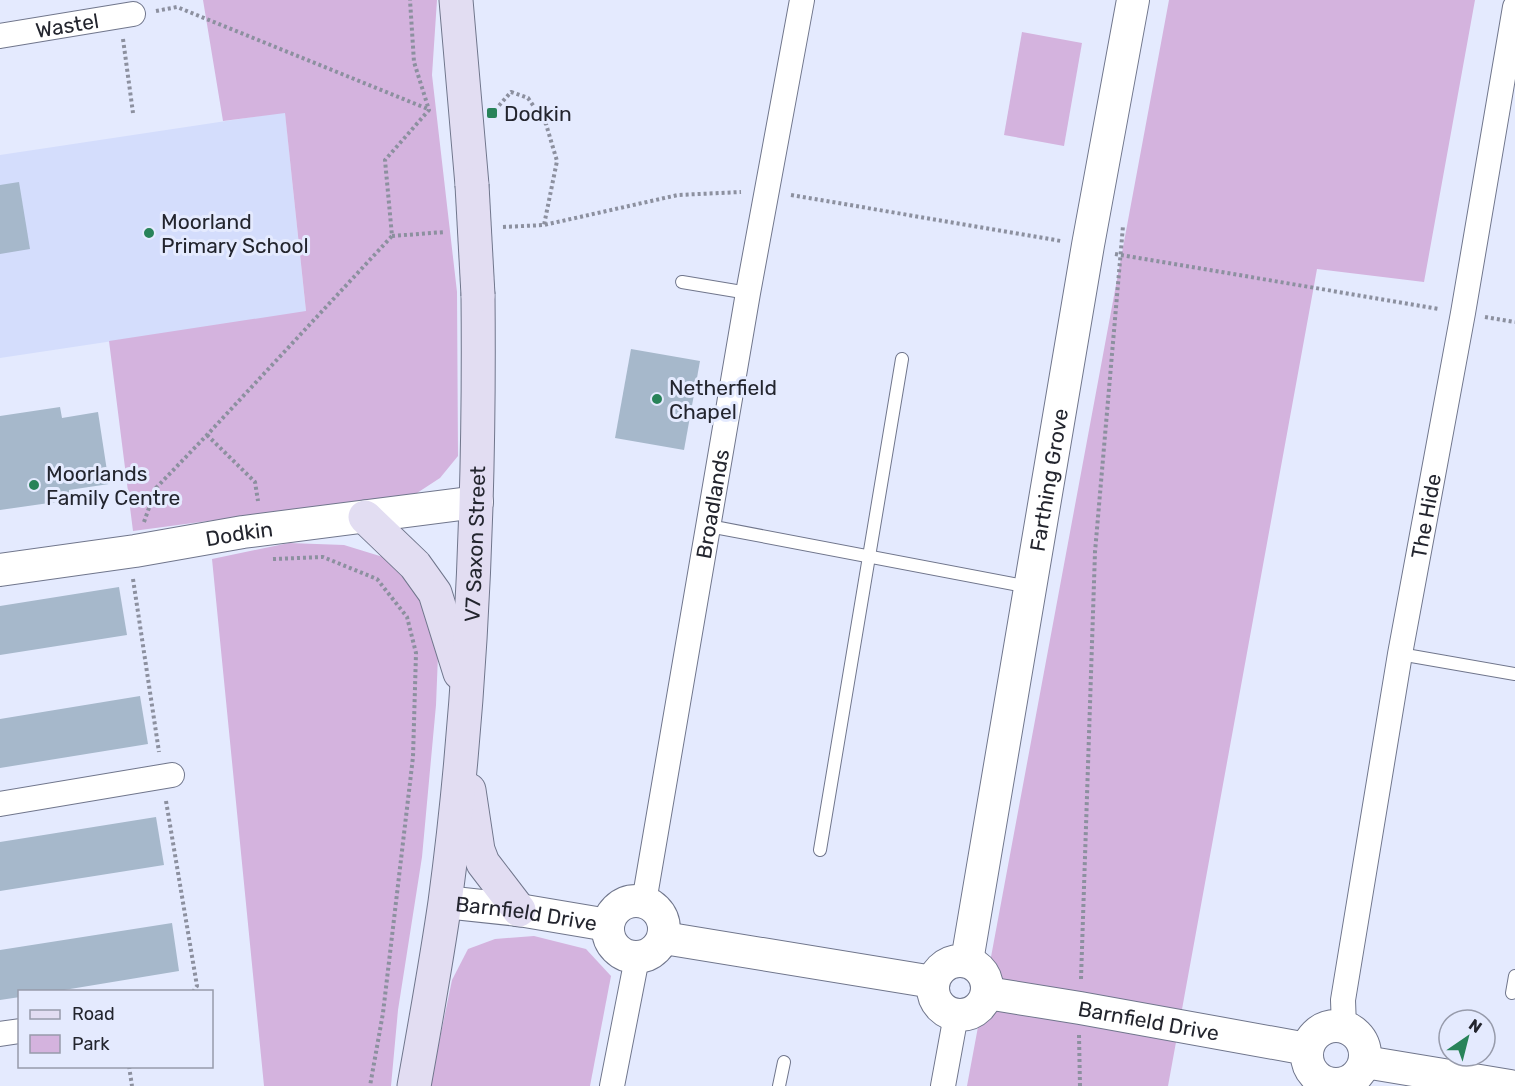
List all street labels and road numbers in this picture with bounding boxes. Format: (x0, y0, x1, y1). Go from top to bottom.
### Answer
street label: Wastel (34, 7, 101, 42)
street label: Farthing Grove (1024, 406, 1073, 553)
street label: Broadlands (690, 447, 734, 560)
street label: V7 Saxon Street (459, 466, 490, 623)
street label: The Hide (1405, 472, 1446, 560)
street label: Dodkin (204, 516, 274, 551)
street label: Barnfield Drive (454, 891, 599, 935)
street label: Barnfield Drive (1076, 995, 1221, 1045)

